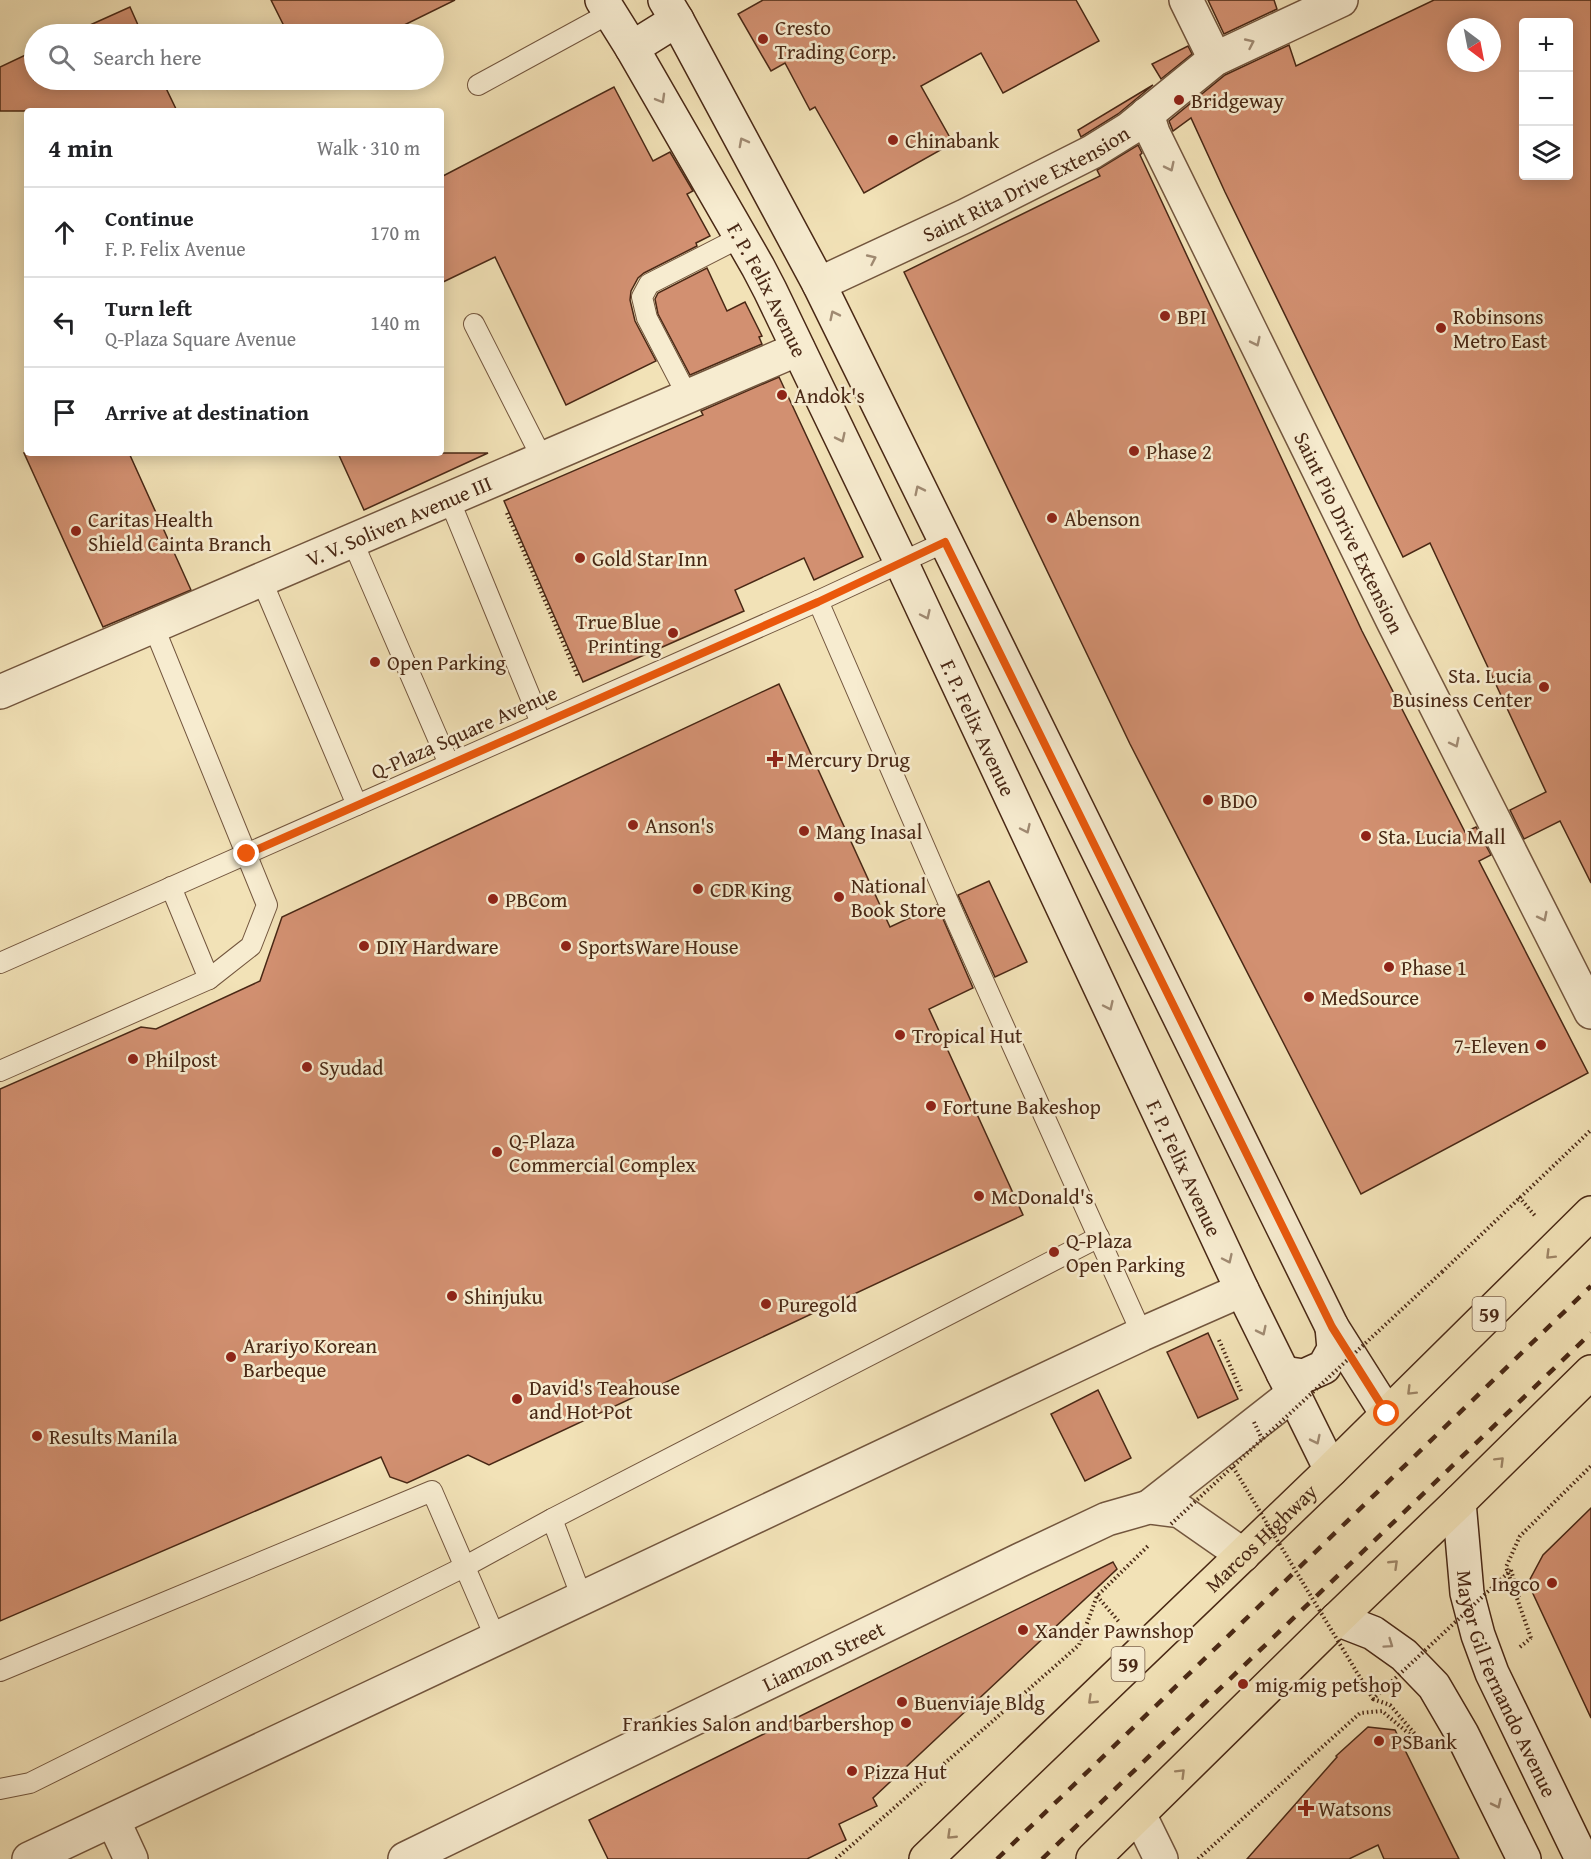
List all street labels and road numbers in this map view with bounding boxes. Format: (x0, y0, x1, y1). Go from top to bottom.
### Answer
street label: Saint Rita Drive Extension (917, 117, 1135, 249)
street label: F. P. Felix Avenue (720, 217, 816, 362)
street label: Saint Pio Drive Extension (1287, 426, 1412, 639)
street label: V. V. Soliven Avenue III (301, 467, 496, 574)
street label: F. P. Felix Avenue (933, 654, 1024, 801)
street label: Q-Plaza Square Avenue (366, 677, 562, 787)
street label: F. P. Felix Avenue (1139, 1094, 1230, 1241)
road number: 59 (1472, 1297, 1506, 1331)
street label: Marcos Highway (1197, 1476, 1324, 1599)
street label: Mayor Gil Fernando Avenue (1450, 1569, 1565, 1802)
street label: Liamzon Street (757, 1612, 890, 1699)
road number: 59 (1112, 1647, 1144, 1681)

